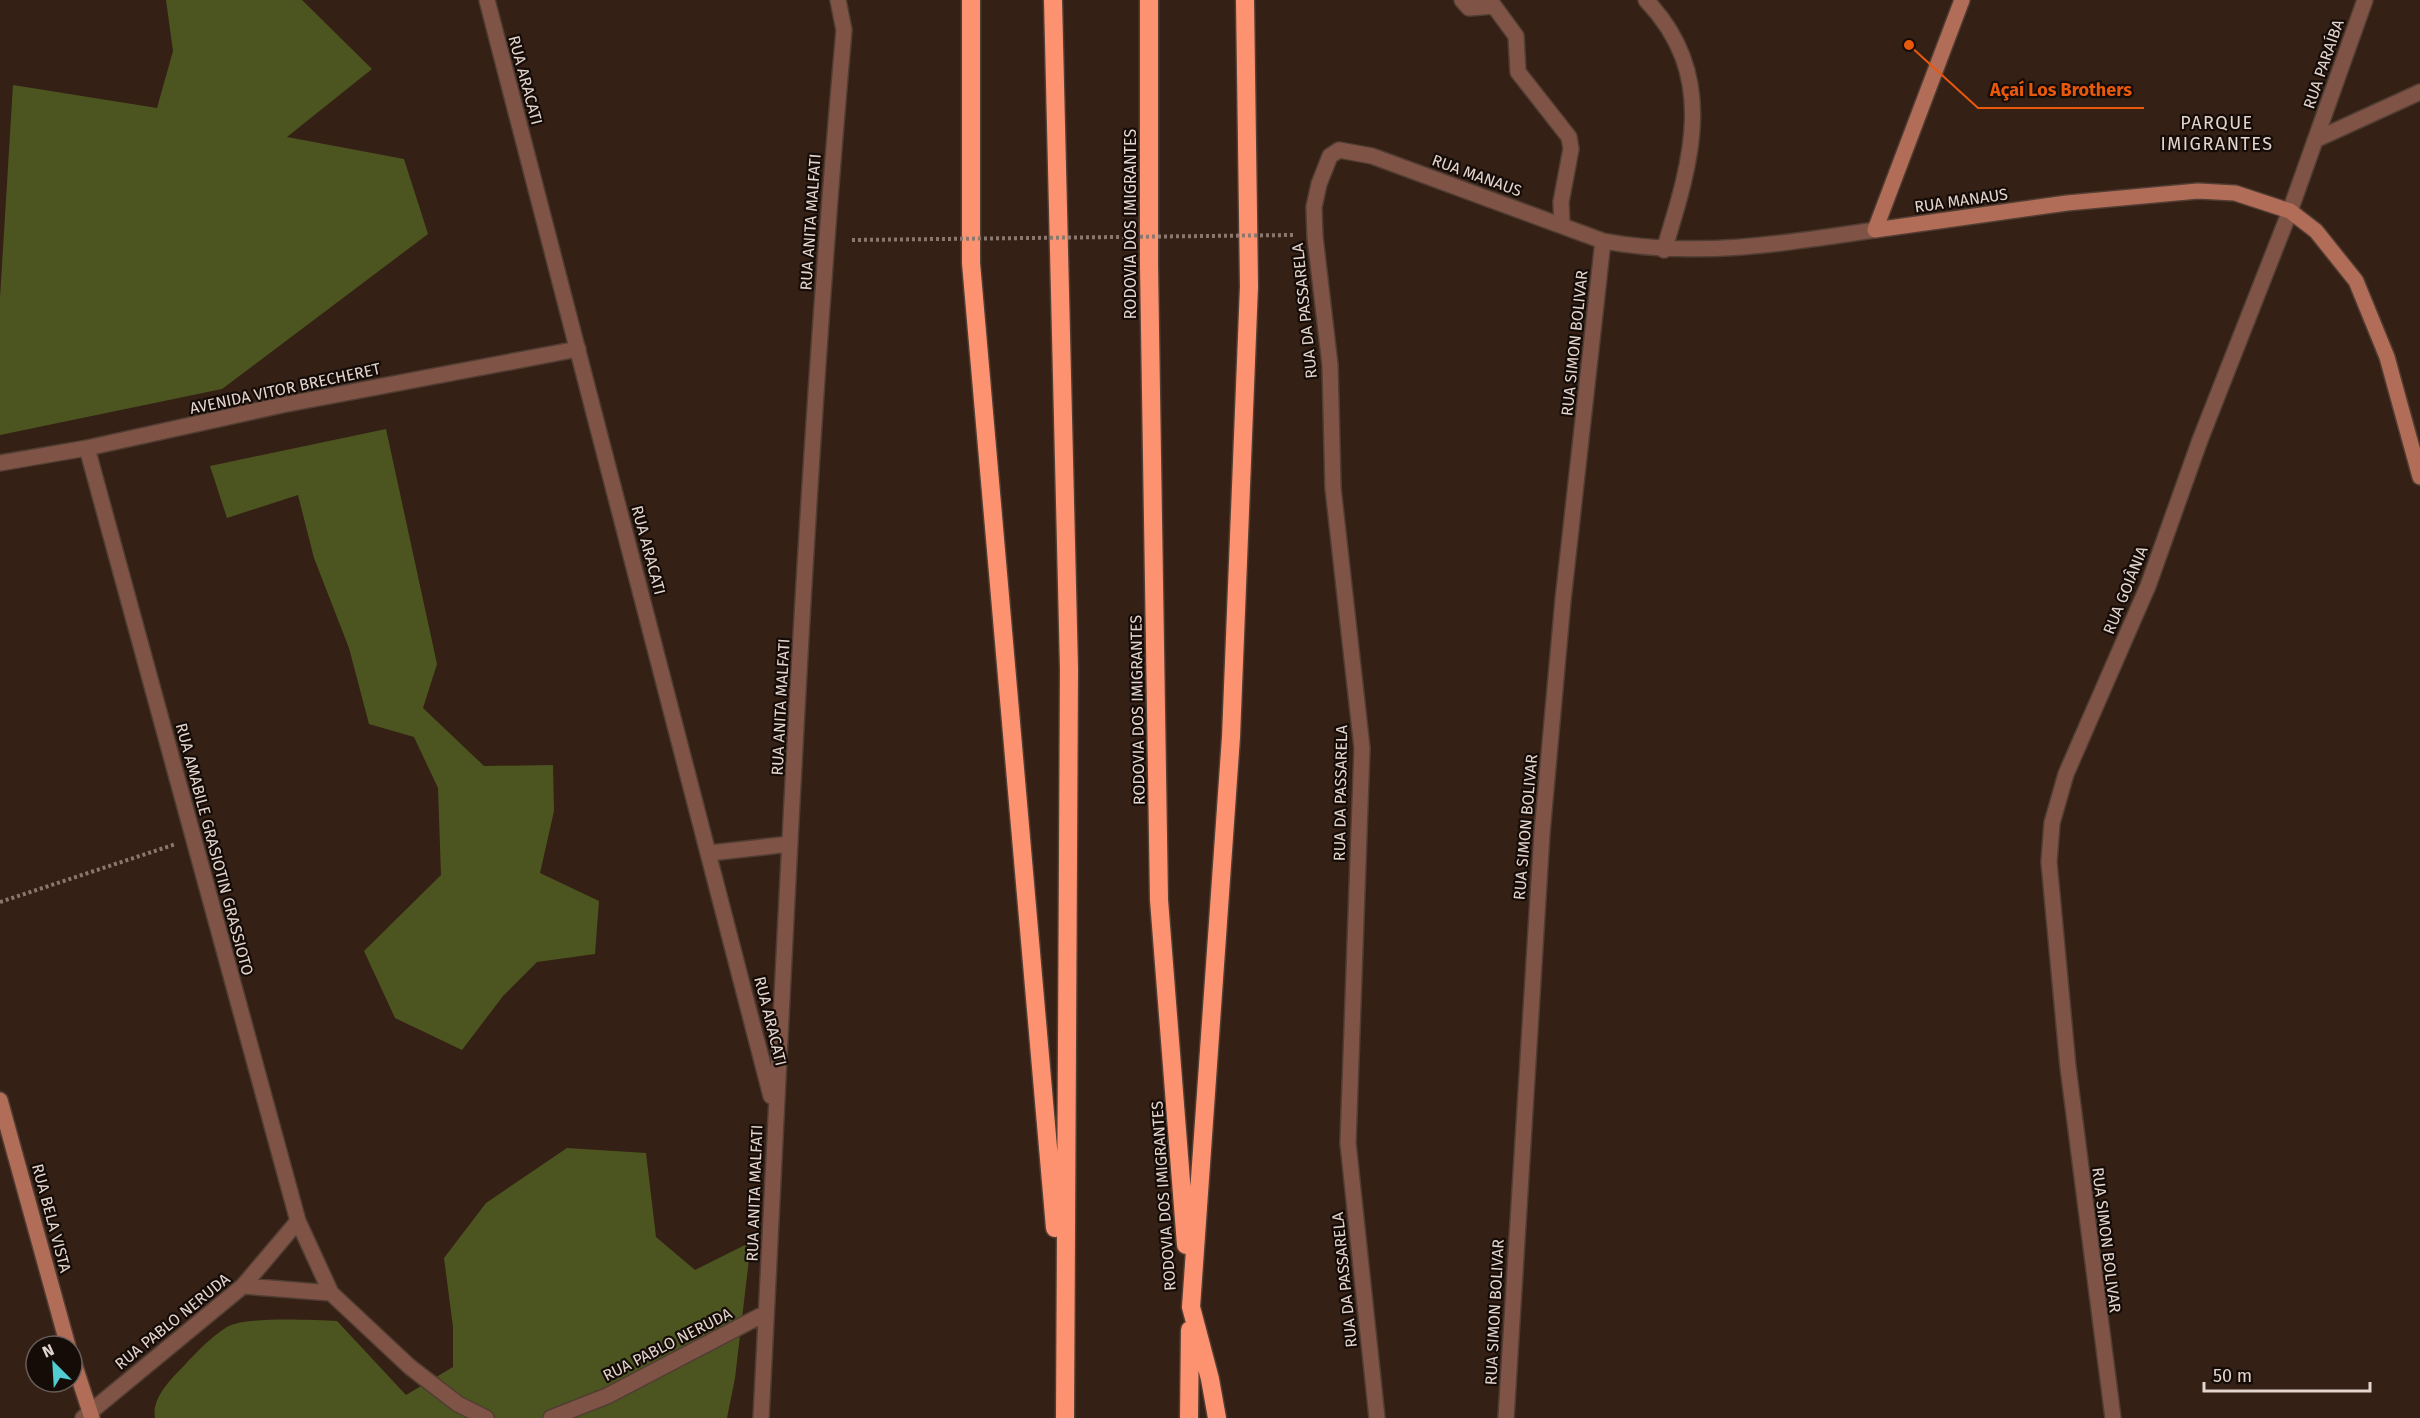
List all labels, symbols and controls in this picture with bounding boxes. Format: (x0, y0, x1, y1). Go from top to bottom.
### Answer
street label: RUA PARAÍBA (2298, 16, 2348, 111)
street label: RUA ARACATI (504, 33, 547, 127)
callout: Açaí Los Brothers (1978, 72, 2144, 108)
text: Açaí Los Brothers (1989, 79, 2132, 101)
district label: PARQUE IMIGRANTES (2160, 112, 2274, 155)
street label: RODOVIA DOS IMIGRANTES (1121, 129, 1140, 319)
street label: RUA MANAUS (1429, 150, 1525, 201)
street label: RUA ANITA MALFATI (796, 153, 825, 291)
street label: RUA MANAUS (1913, 184, 2009, 216)
street label: RUA DA PASSARELA (1288, 241, 1321, 380)
street label: RUA SIMON BOLIVAR (1557, 269, 1592, 417)
street label: AVENIDA VITOR BRECHERET (188, 359, 383, 418)
street label: RUA ARACATI (627, 503, 670, 597)
street label: RUA GOIÂNIA (2098, 542, 2152, 637)
street label: RODOVIA DOS IMIGRANTES (1126, 614, 1149, 805)
street label: RUA ANITA MALFATI (767, 638, 794, 776)
street label: RUA AMABILE GRASIOTIN GRASSIOTO (172, 721, 257, 977)
street label: RUA DA PASSARELA (1330, 724, 1351, 861)
street label: RUA SIMON BOLIVAR (1510, 753, 1541, 901)
street label: RUA ARACATI (750, 974, 791, 1068)
street label: RODOVIA DOS IMIGRANTES (1147, 1100, 1180, 1292)
street label: RUA ANITA MALFATI (743, 1124, 766, 1262)
street label: RUA BELA VISTA (28, 1162, 75, 1275)
street label: RUA SIMON BOLIVAR (2088, 1166, 2125, 1314)
street label: RUA DA PASSARELA (1328, 1210, 1361, 1349)
street label: RUA SIMON BOLIVAR (1481, 1238, 1508, 1386)
street label: RUA PABLO NERUDA (111, 1269, 234, 1374)
street label: RUA PABLO NERUDA (600, 1303, 736, 1385)
north arrow (24, 1334, 84, 1394)
text: N (39, 1340, 57, 1362)
scale bar (2204, 1355, 2370, 1393)
text: 50 m (2213, 1365, 2252, 1387)

